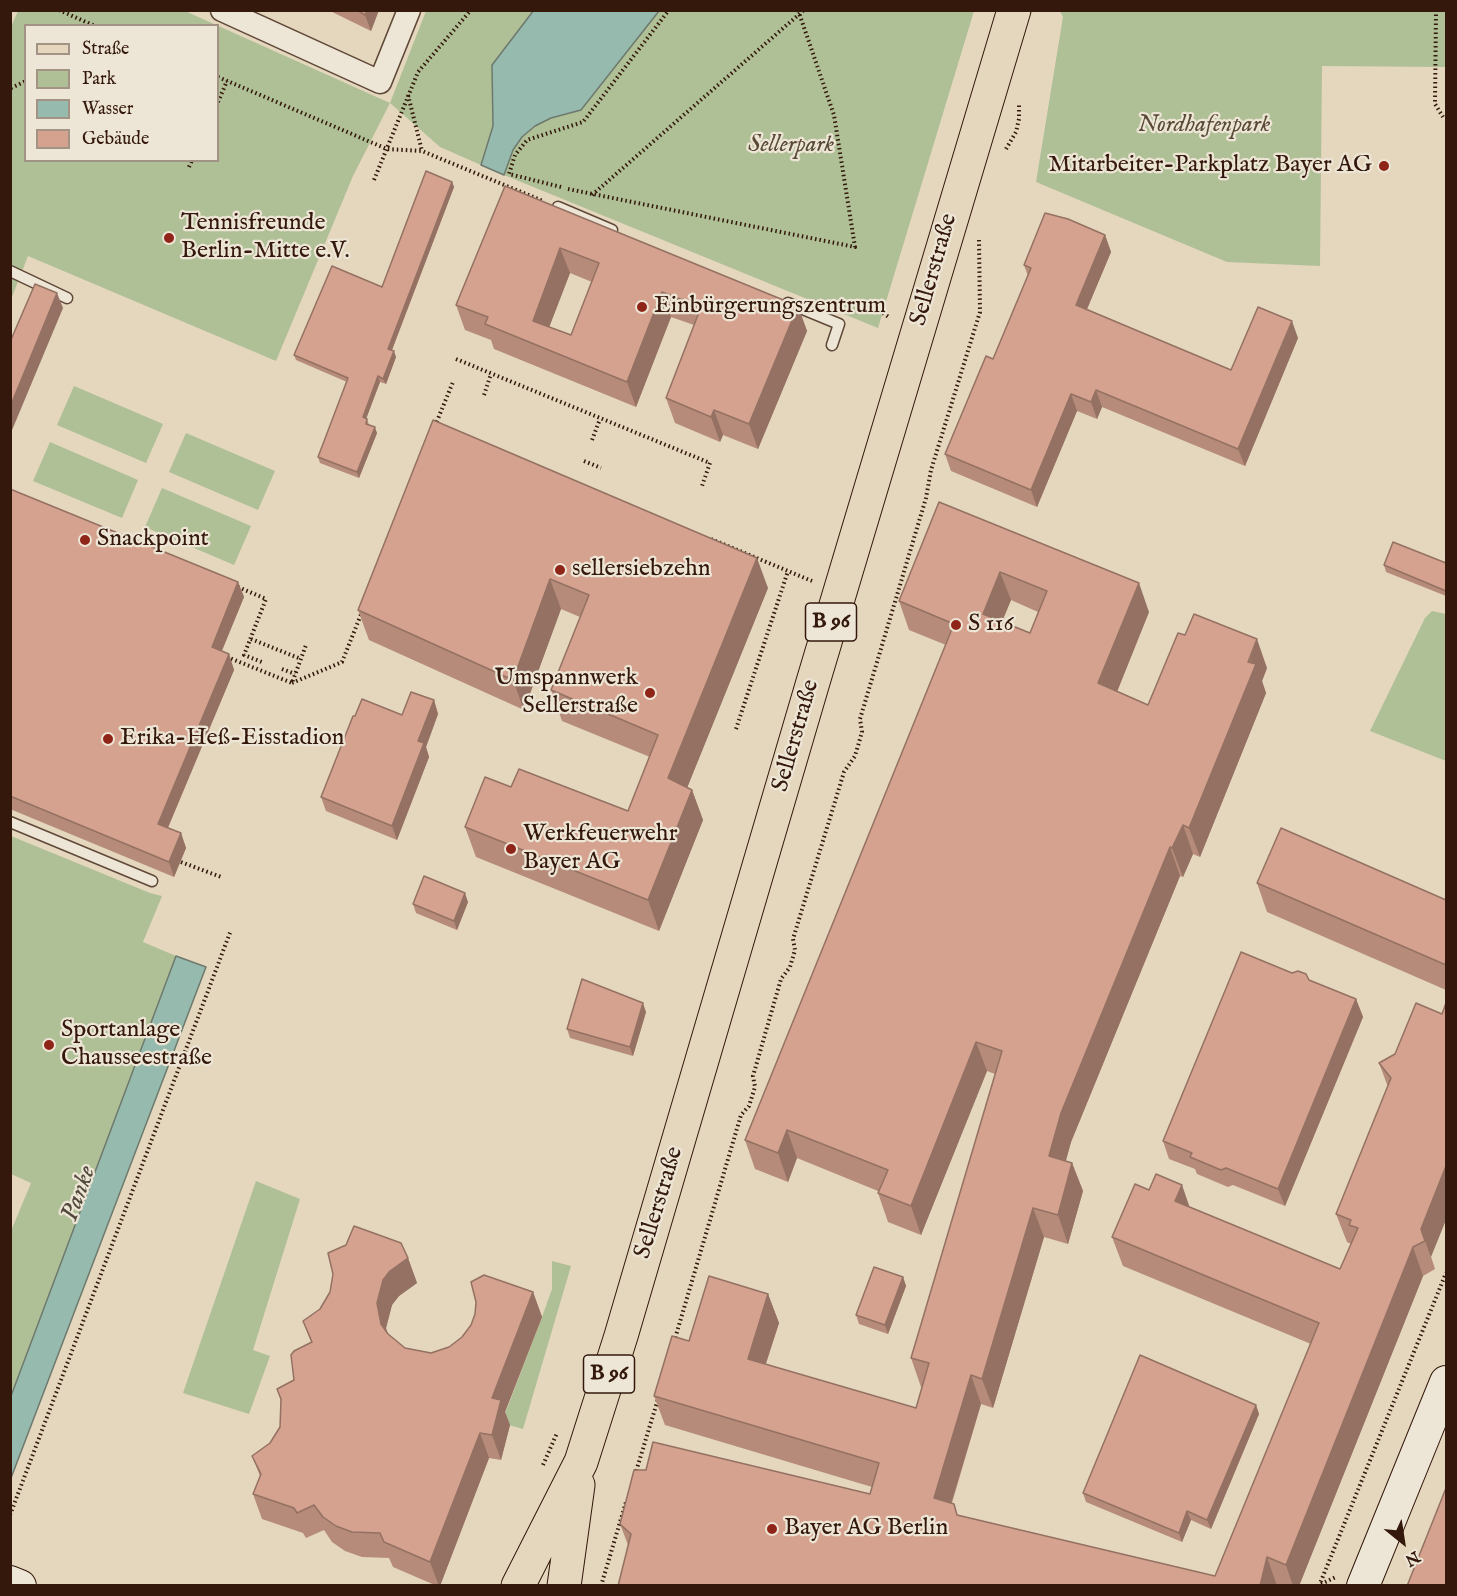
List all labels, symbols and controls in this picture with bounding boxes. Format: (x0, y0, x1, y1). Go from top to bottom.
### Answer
legend (24, 24, 219, 162)
text: Straße (82, 38, 129, 61)
text: Park (82, 68, 116, 91)
text: Wasser (82, 98, 133, 121)
park label: Nordhafenpark (1138, 112, 1270, 140)
text: Gebäude (82, 128, 149, 151)
park label: Sellerpark (748, 132, 834, 160)
place label: Mitarbeiter-Parkplatz Bayer AG (1049, 152, 1372, 180)
marker: Mitarbeiter-Parkplatz Bayer AG (1377, 159, 1391, 173)
place label: Tennisfreunde Berlin-Mitte e.V. (181, 210, 350, 266)
street label: Sellerstraße (905, 211, 965, 329)
marker: Tennisfreunde Berlin-Mitte e.V. (162, 231, 176, 245)
place label: Einbürgerungszentrum (654, 293, 886, 321)
marker: Einbürgerungszentrum (635, 300, 649, 314)
place label: Snackpoint (97, 526, 209, 554)
marker: Snackpoint (78, 533, 92, 547)
place label: sellersiebzehn (572, 556, 711, 584)
marker: sellersiebzehn (553, 563, 567, 577)
road number: B 96 (806, 603, 856, 641)
place label: S 116 (968, 611, 1014, 639)
marker: S 116 (949, 618, 963, 632)
place label: Umspannwerk Sellerstraße (494, 665, 638, 721)
street label: Sellerstraße (767, 677, 827, 795)
marker: Umspannwerk Sellerstraße (643, 686, 657, 700)
place label: Erika-Heß-Eisstadion (120, 725, 344, 753)
marker: Erika-Heß-Eisstadion (101, 732, 115, 746)
place label: Werkfeuerwehr Bayer AG (523, 821, 677, 877)
marker: Werkfeuerwehr Bayer AG (504, 842, 518, 856)
place label: Sportanlage Chausseestraße (61, 1017, 212, 1073)
marker: Sportanlage Chausseestraße (42, 1038, 56, 1052)
street label: Sellerstraße (629, 1144, 691, 1262)
water label: Panke (56, 1162, 104, 1226)
road number: B 96 (584, 1355, 634, 1393)
north arrow (1373, 1512, 1433, 1572)
place label: Bayer AG Berlin (784, 1515, 948, 1543)
marker: Bayer AG Berlin (765, 1522, 779, 1536)
text: N (1401, 1545, 1423, 1570)

